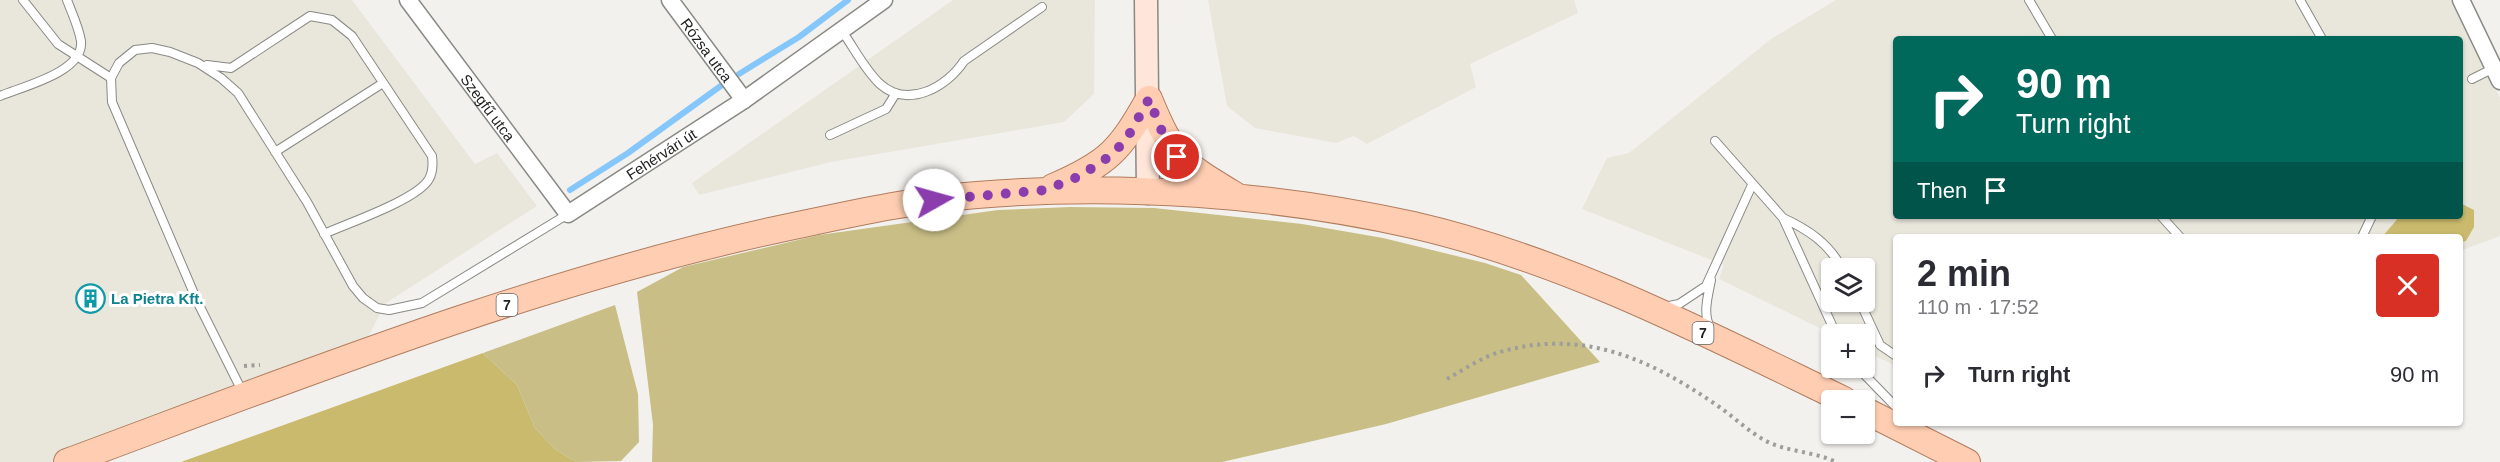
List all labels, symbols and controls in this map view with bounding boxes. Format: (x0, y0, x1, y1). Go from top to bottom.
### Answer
street label: Rózsa utca (678, 15, 736, 86)
icon: right (1917, 60, 1995, 138)
text: 90 m (2016, 60, 2112, 107)
street label: Szegfű utca (458, 70, 519, 145)
text: Turn right (2016, 109, 2131, 139)
street label: Fehérvári út (623, 124, 700, 183)
pin (1151, 131, 1202, 182)
icon: arrive (1160, 140, 1193, 173)
position arrow (902, 168, 966, 232)
icon: arrive (1979, 174, 2012, 207)
text: Then (1917, 178, 1967, 203)
text: 2 min (1917, 253, 2011, 294)
button: close (2376, 254, 2439, 317)
map controls (1821, 258, 1875, 444)
button: layers (1821, 258, 1875, 312)
building icon: La Pietra Kft. (74, 282, 106, 314)
place label: La Pietra Kft. (111, 290, 204, 307)
road number: 7 (496, 294, 518, 316)
text: 110 m · 17:52 (1917, 296, 2039, 318)
road number: 7 (1692, 322, 1714, 344)
button: + (1821, 324, 1875, 378)
icon: right (1917, 359, 1950, 392)
text: Turn right (1968, 362, 2070, 387)
text: 90 m (2390, 362, 2439, 387)
button: − (1821, 390, 1875, 444)

